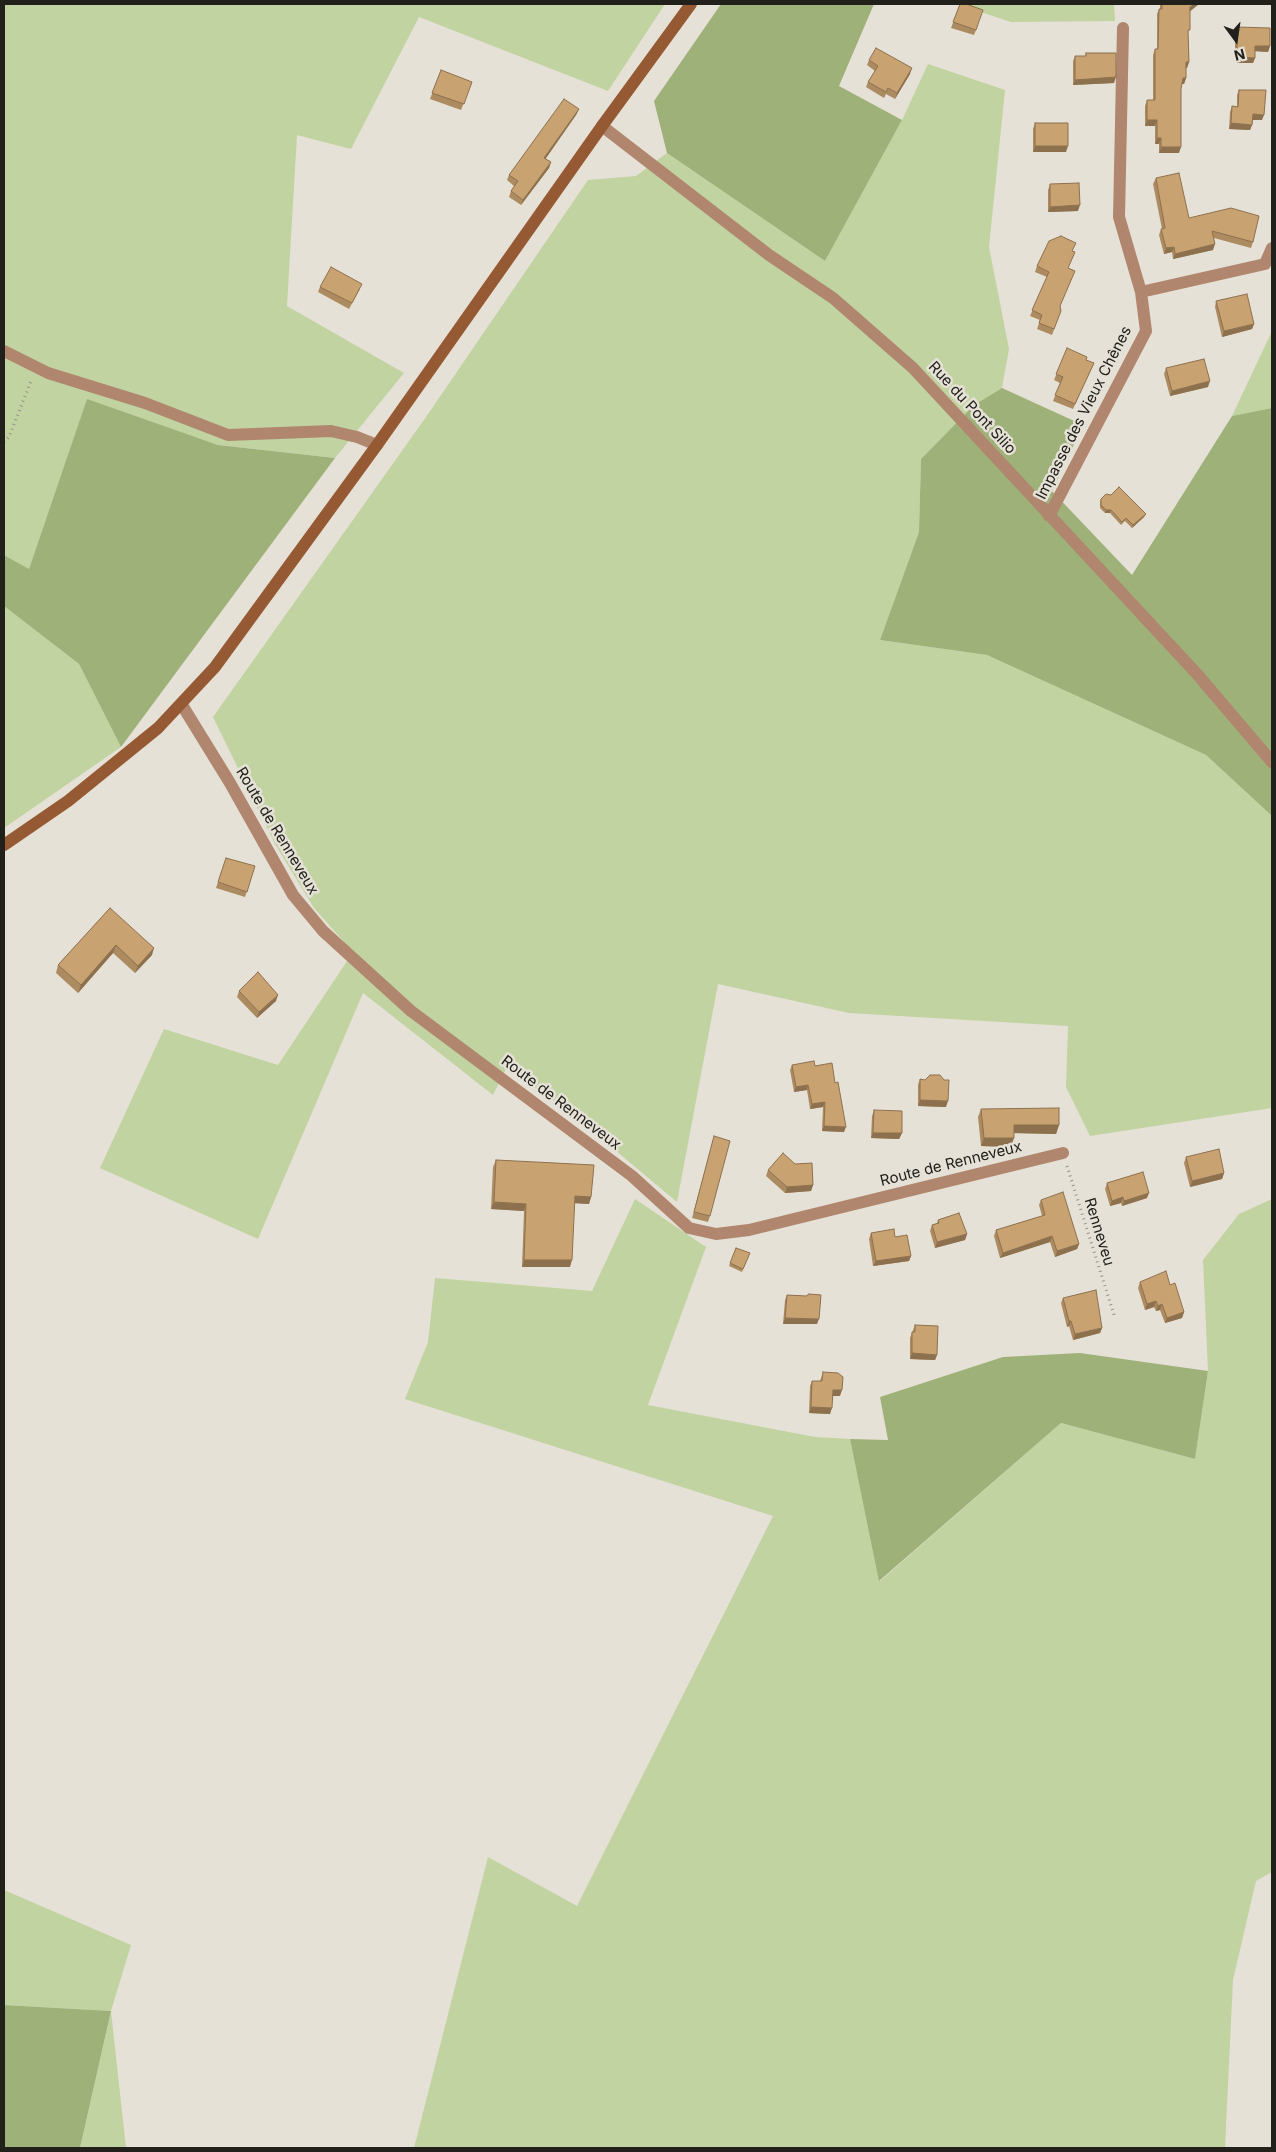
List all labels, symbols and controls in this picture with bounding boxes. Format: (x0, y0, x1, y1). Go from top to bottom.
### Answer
north arrow (1211, 15, 1261, 65)
text: N (1233, 45, 1247, 65)
street label: Impasse des Vieux Chênes (1032, 323, 1136, 503)
street label: Rue du Pont Silio (925, 358, 1019, 458)
street label: Route de Renneveux (232, 764, 322, 898)
street label: Route de Renneveux (497, 1052, 625, 1154)
street label: Route de Renneveux (878, 1138, 1024, 1190)
street label: Renneveu (1080, 1196, 1118, 1268)

